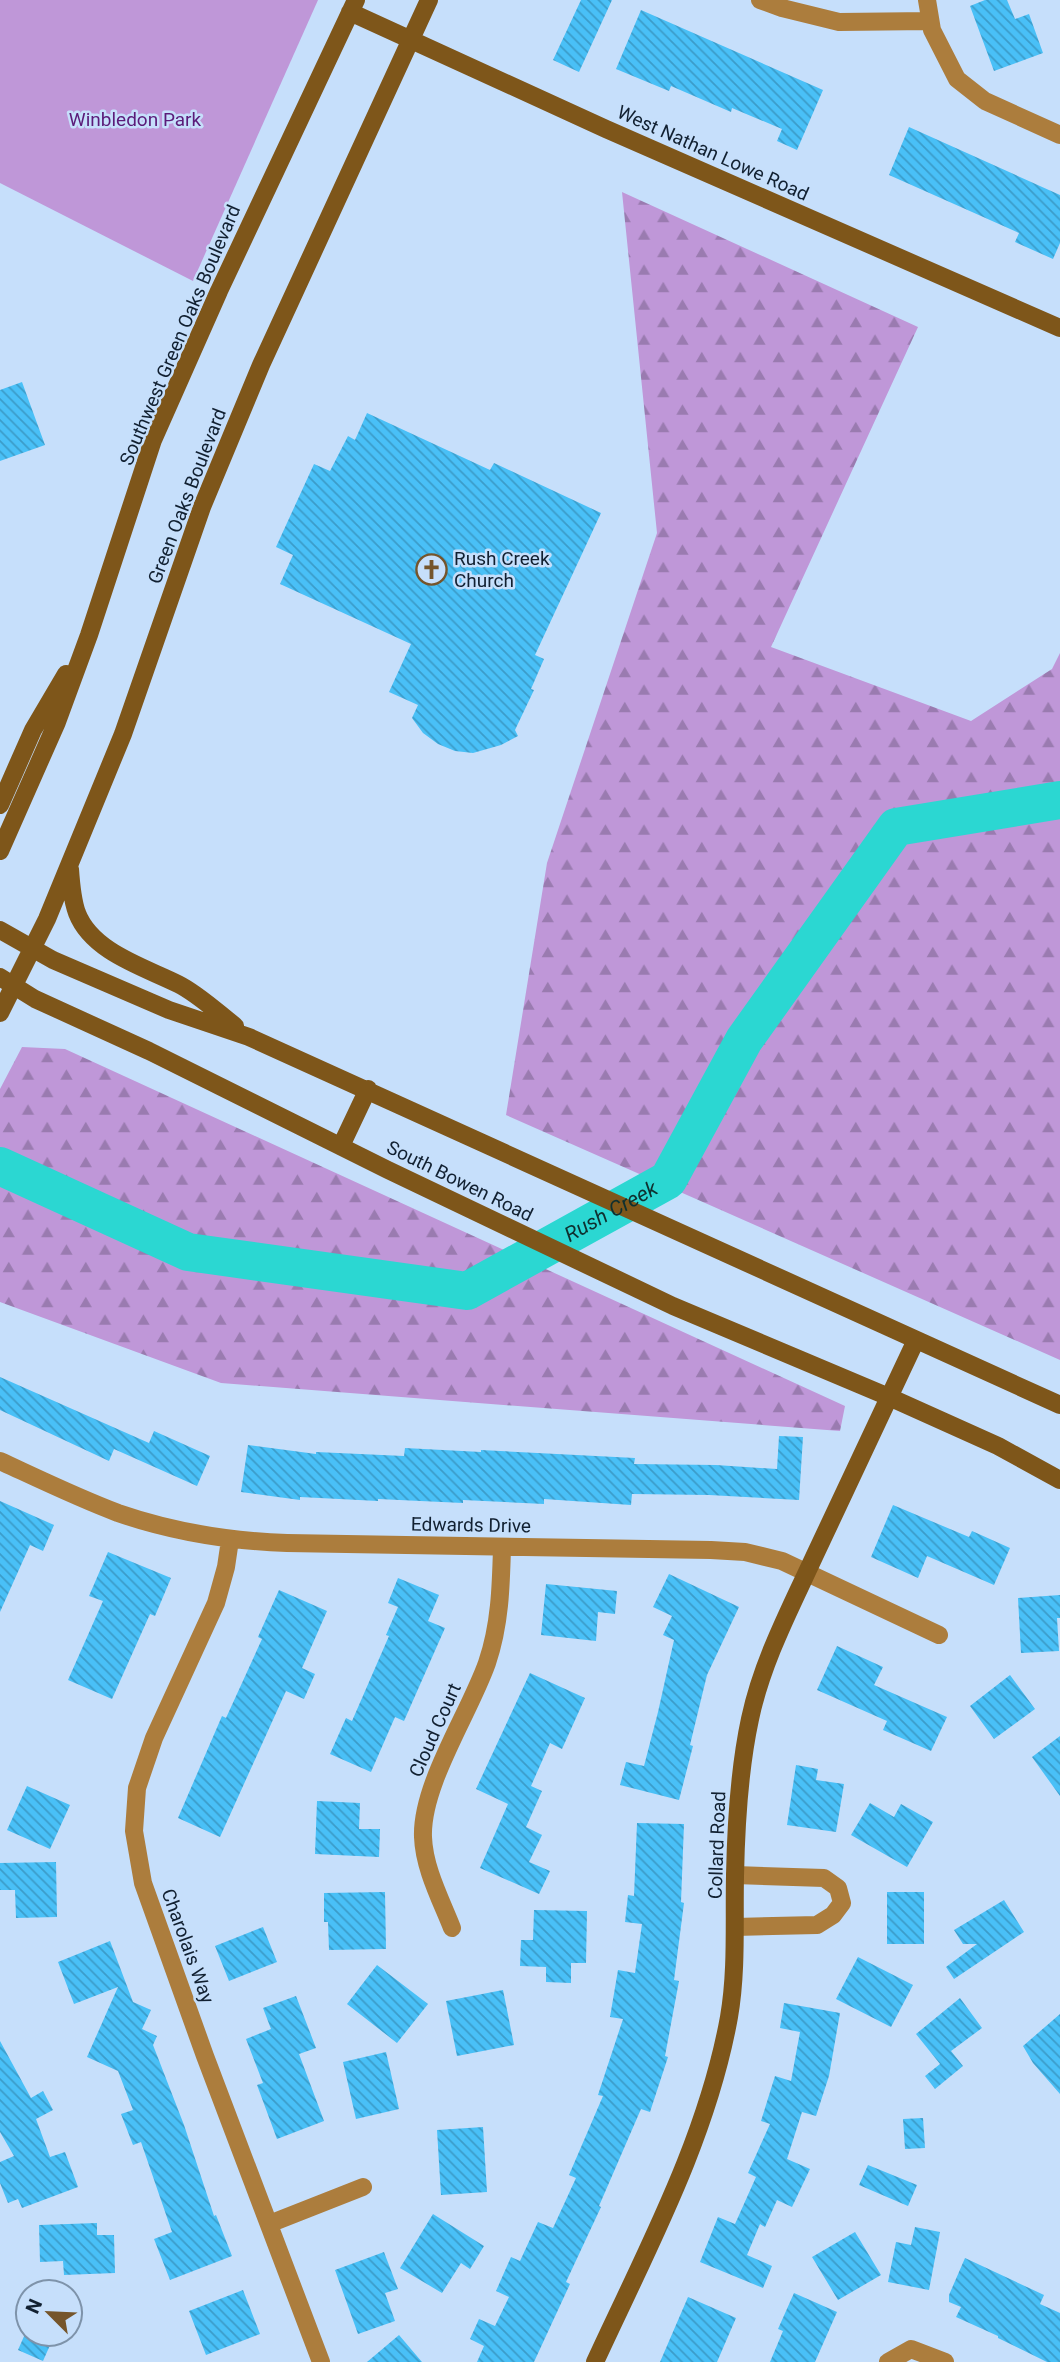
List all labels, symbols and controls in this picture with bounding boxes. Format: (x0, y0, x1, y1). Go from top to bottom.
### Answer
street label: West Nathan Lowe Road (614, 100, 812, 206)
park label: Winbledon Park (69, 108, 202, 131)
street label: Southwest Green Oaks Boulevard (115, 201, 245, 469)
street label: Green Oaks Boulevard (143, 405, 231, 587)
place label: Rush Creek Church (454, 547, 550, 592)
church icon: Rush Creek Church (414, 552, 448, 586)
street label: South Bowen Road (383, 1136, 537, 1226)
water label: Rush Creek (560, 1176, 662, 1247)
street label: Edwards Drive (411, 1512, 531, 1538)
street label: Cloud Court (404, 1679, 466, 1781)
street label: Collard Road (704, 1791, 730, 1899)
street label: Charolais Way (157, 1886, 219, 2006)
north arrow (14, 2278, 84, 2348)
text: N (21, 2295, 47, 2317)

